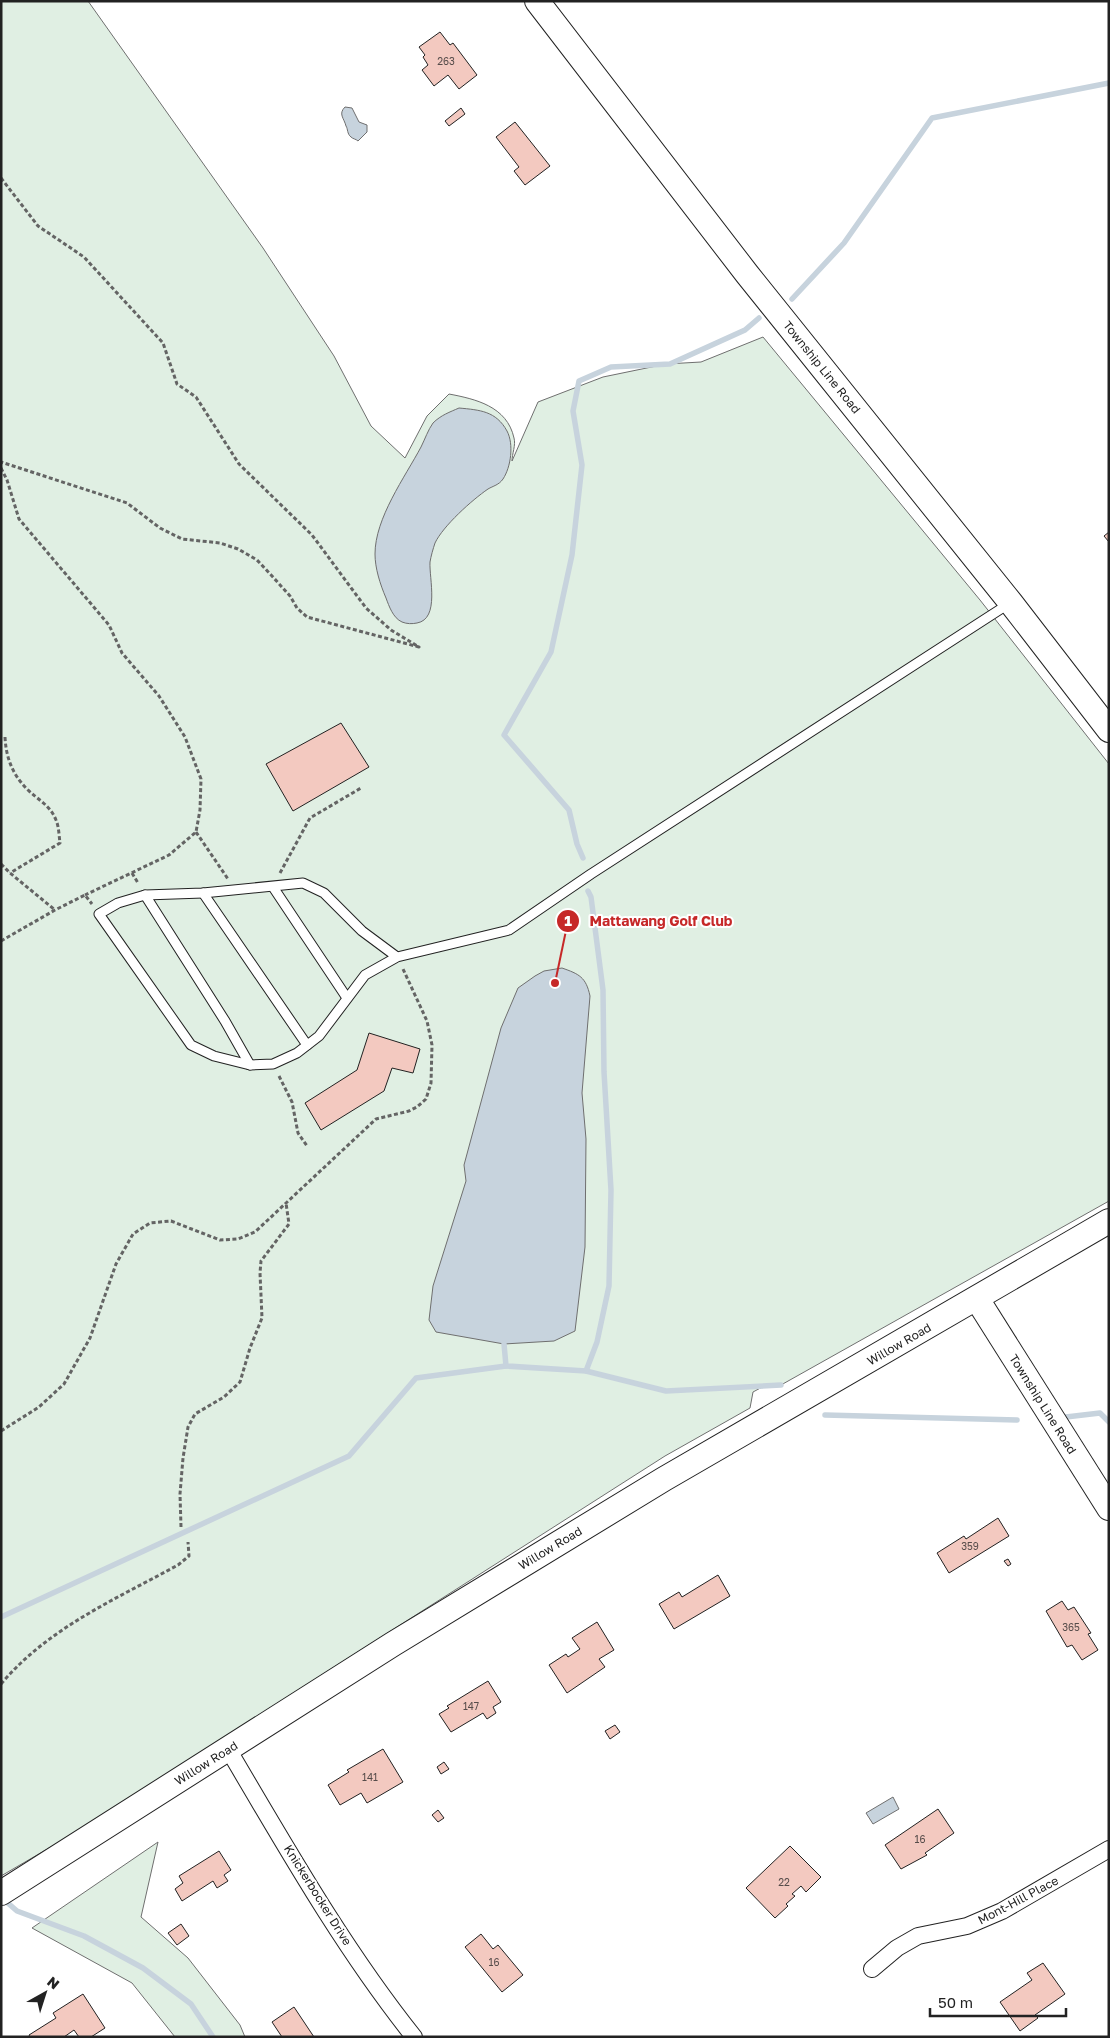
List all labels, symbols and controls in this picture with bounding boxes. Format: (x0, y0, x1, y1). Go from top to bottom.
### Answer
house number: 263 (437, 55, 455, 67)
street label: Township Line Road (780, 318, 864, 416)
callout: Mattawang Golf Club (555, 907, 743, 936)
text: 1 (564, 911, 572, 929)
text: Mattawang Golf Club (590, 912, 733, 929)
street label: Willow Road (864, 1320, 934, 1368)
street label: Township Line Road (1006, 1351, 1080, 1457)
street label: Willow Road (515, 1523, 585, 1573)
house number: 359 (961, 1540, 979, 1552)
house number: 365 (1062, 1621, 1080, 1633)
house number: 147 (463, 1700, 479, 1712)
street label: Willow Road (172, 1738, 240, 1788)
house number: 141 (362, 1771, 378, 1783)
house number: 16 (915, 1833, 925, 1845)
street label: Knickerbocker Drive (281, 1842, 355, 1948)
street label: Mont-Hill Place (975, 1872, 1061, 1927)
house number: 22 (778, 1876, 790, 1888)
house number: 16 (489, 1956, 499, 1968)
north arrow (20, 1968, 70, 2018)
text: N (44, 1973, 63, 1992)
scale bar (930, 1986, 1066, 2018)
text: 50 m (938, 1993, 973, 2011)

